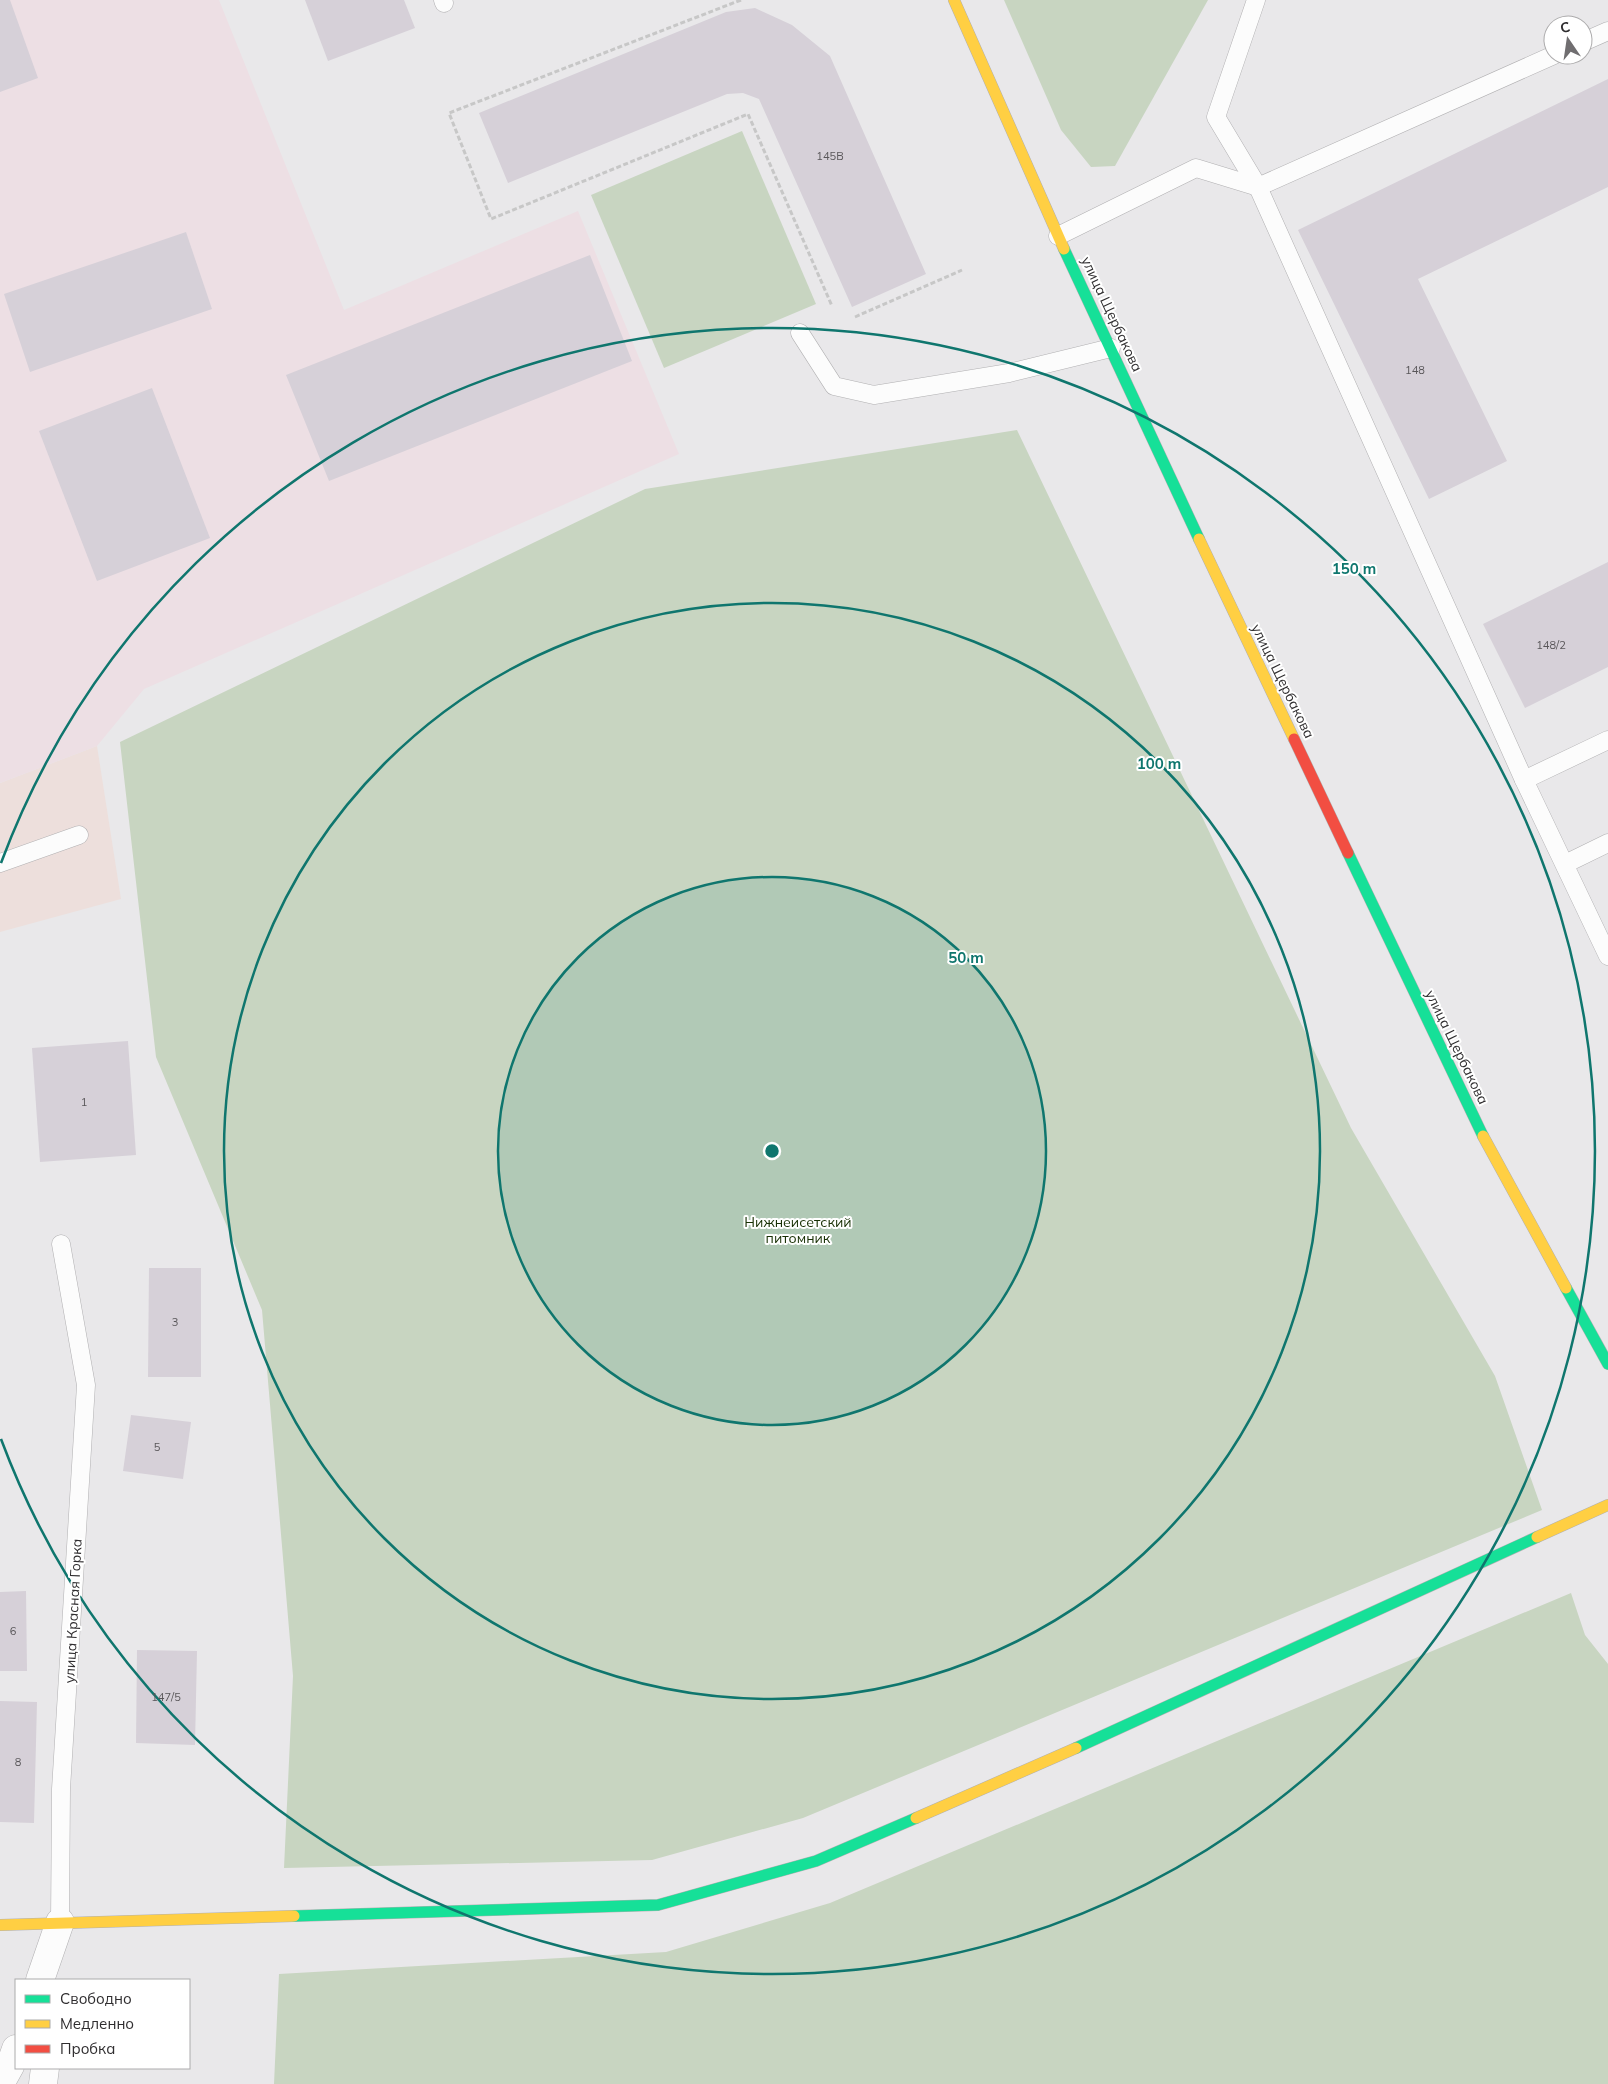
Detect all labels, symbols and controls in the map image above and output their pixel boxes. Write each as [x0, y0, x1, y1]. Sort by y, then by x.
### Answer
north arrow [1543, 15, 1593, 65]
text: С [1558, 17, 1572, 37]
house number: 145В [816, 149, 844, 163]
street label: улица Щербакова [1077, 253, 1147, 375]
house number: 148 [1405, 363, 1425, 377]
text: 150 m [1332, 559, 1376, 578]
street label: улица Щербакова [1247, 621, 1319, 741]
house number: 148/2 [1536, 638, 1566, 652]
text: 100 m [1137, 754, 1181, 773]
text: 50 m [948, 948, 984, 967]
street label: улица Щербакова [1421, 987, 1493, 1107]
house number: 1 [81, 1095, 87, 1109]
centre of rings [763, 1142, 781, 1160]
park label: Нижнеисетский питомник [744, 1213, 852, 1247]
house number: 3 [172, 1315, 178, 1329]
house number: 5 [154, 1440, 161, 1454]
street label: улица Красная Горка [60, 1538, 86, 1684]
house number: 6 [10, 1624, 17, 1638]
house number: 147/5 [151, 1690, 181, 1704]
house number: 8 [15, 1755, 22, 1769]
legend [15, 1979, 190, 2069]
text: Свободно [60, 1989, 132, 2008]
text: Медленно [60, 2014, 134, 2033]
text: Пробка [60, 2039, 115, 2058]

